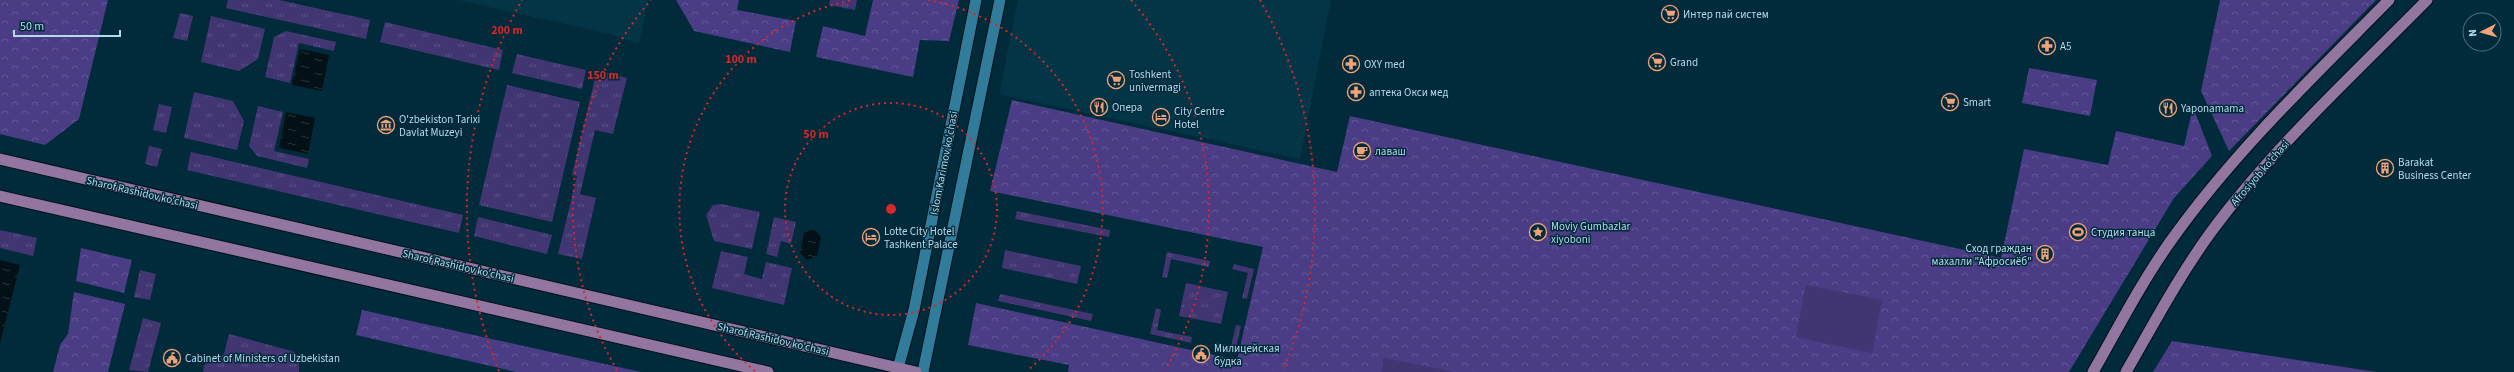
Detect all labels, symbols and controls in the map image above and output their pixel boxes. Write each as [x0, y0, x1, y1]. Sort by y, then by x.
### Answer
supermarket icon: Интер пай систем [1660, 4, 1680, 24]
place label: Интер пай систем [1683, 7, 1769, 22]
scale bar [14, 12, 120, 38]
north arrow [2462, 12, 2502, 52]
text: 50 m [20, 18, 44, 35]
text: 200 m [491, 22, 523, 39]
text: N [2465, 29, 2480, 37]
pharmacy icon: A5 [2037, 36, 2057, 56]
place label: A5 [2060, 39, 2071, 54]
text: 100 m [725, 51, 757, 68]
supermarket icon: Grand [1647, 52, 1667, 72]
pharmacy icon: OXY med [1341, 54, 1361, 74]
place label: Grand [1670, 55, 1698, 70]
place label: OXY med [1364, 57, 1405, 72]
text: 150 m [587, 67, 619, 84]
place label: Toshkent univermagi [1129, 67, 1181, 95]
supermarket icon: Toshkent univermagi [1106, 70, 1126, 90]
pharmacy icon: аптека Окси мед [1346, 82, 1366, 102]
place label: аптека Окси мед [1369, 85, 1448, 100]
supermarket icon: Smart [1940, 92, 1960, 112]
place label: Smart [1963, 95, 1991, 110]
restaurant icon: Опера [1089, 97, 1109, 117]
restaurant icon: Yaponamama [2158, 98, 2178, 118]
place label: Опера [1112, 100, 1142, 115]
place label: Yaponamama [2180, 101, 2244, 116]
place label: City Centre Hotel [1174, 104, 1225, 132]
hotel icon: City Centre Hotel [1151, 107, 1171, 127]
street label: Islom Karimov ko'chasi [927, 110, 961, 216]
place label: O'zbekiston Tarixi Davlat Muzeyi [399, 112, 480, 140]
museum icon: O'zbekiston Tarixi Davlat Muzeyi [376, 115, 396, 135]
text: 50 m [803, 126, 829, 143]
street label: Afrosiyob ko'chasi [2227, 137, 2293, 209]
cafe icon: лаваш [1352, 141, 1372, 161]
place label: лаваш [1375, 144, 1406, 159]
place label: Barakat Business Center [2398, 155, 2471, 183]
building icon: Barakat Business Center [2375, 158, 2395, 178]
street label: Sharof Rashidov ko'chasi [85, 173, 199, 213]
centre of rings [884, 202, 898, 216]
place label: Moviy Gumbazlar xiyoboni [1551, 219, 1630, 247]
place icon: Moviy Gumbazlar xiyoboni [1528, 222, 1548, 242]
sports icon: Студия танца [2068, 222, 2088, 242]
place label: Lotte City Hotel Tashkent Palace [884, 224, 958, 252]
place label: Студия танца [2091, 225, 2155, 240]
hotel icon: Lotte City Hotel Tashkent Palace [861, 227, 881, 247]
place label: Сход граждан махалли "Афросиёб" [1931, 241, 2032, 269]
building icon: Сход граждан махалли "Афросиёб" [2035, 244, 2055, 264]
street label: Sharof Rashidov ko'chasi [401, 246, 515, 286]
street label: Sharof Rashidov ko'chasi [716, 319, 830, 359]
place label: Милицейская будка [1214, 341, 1280, 369]
public building icon: Милицейская будка [1191, 344, 1211, 364]
public building icon: Cabinet of Ministers of Uzbekistan [162, 348, 182, 368]
place label: Cabinet of Ministers of Uzbekistan [185, 351, 340, 366]

